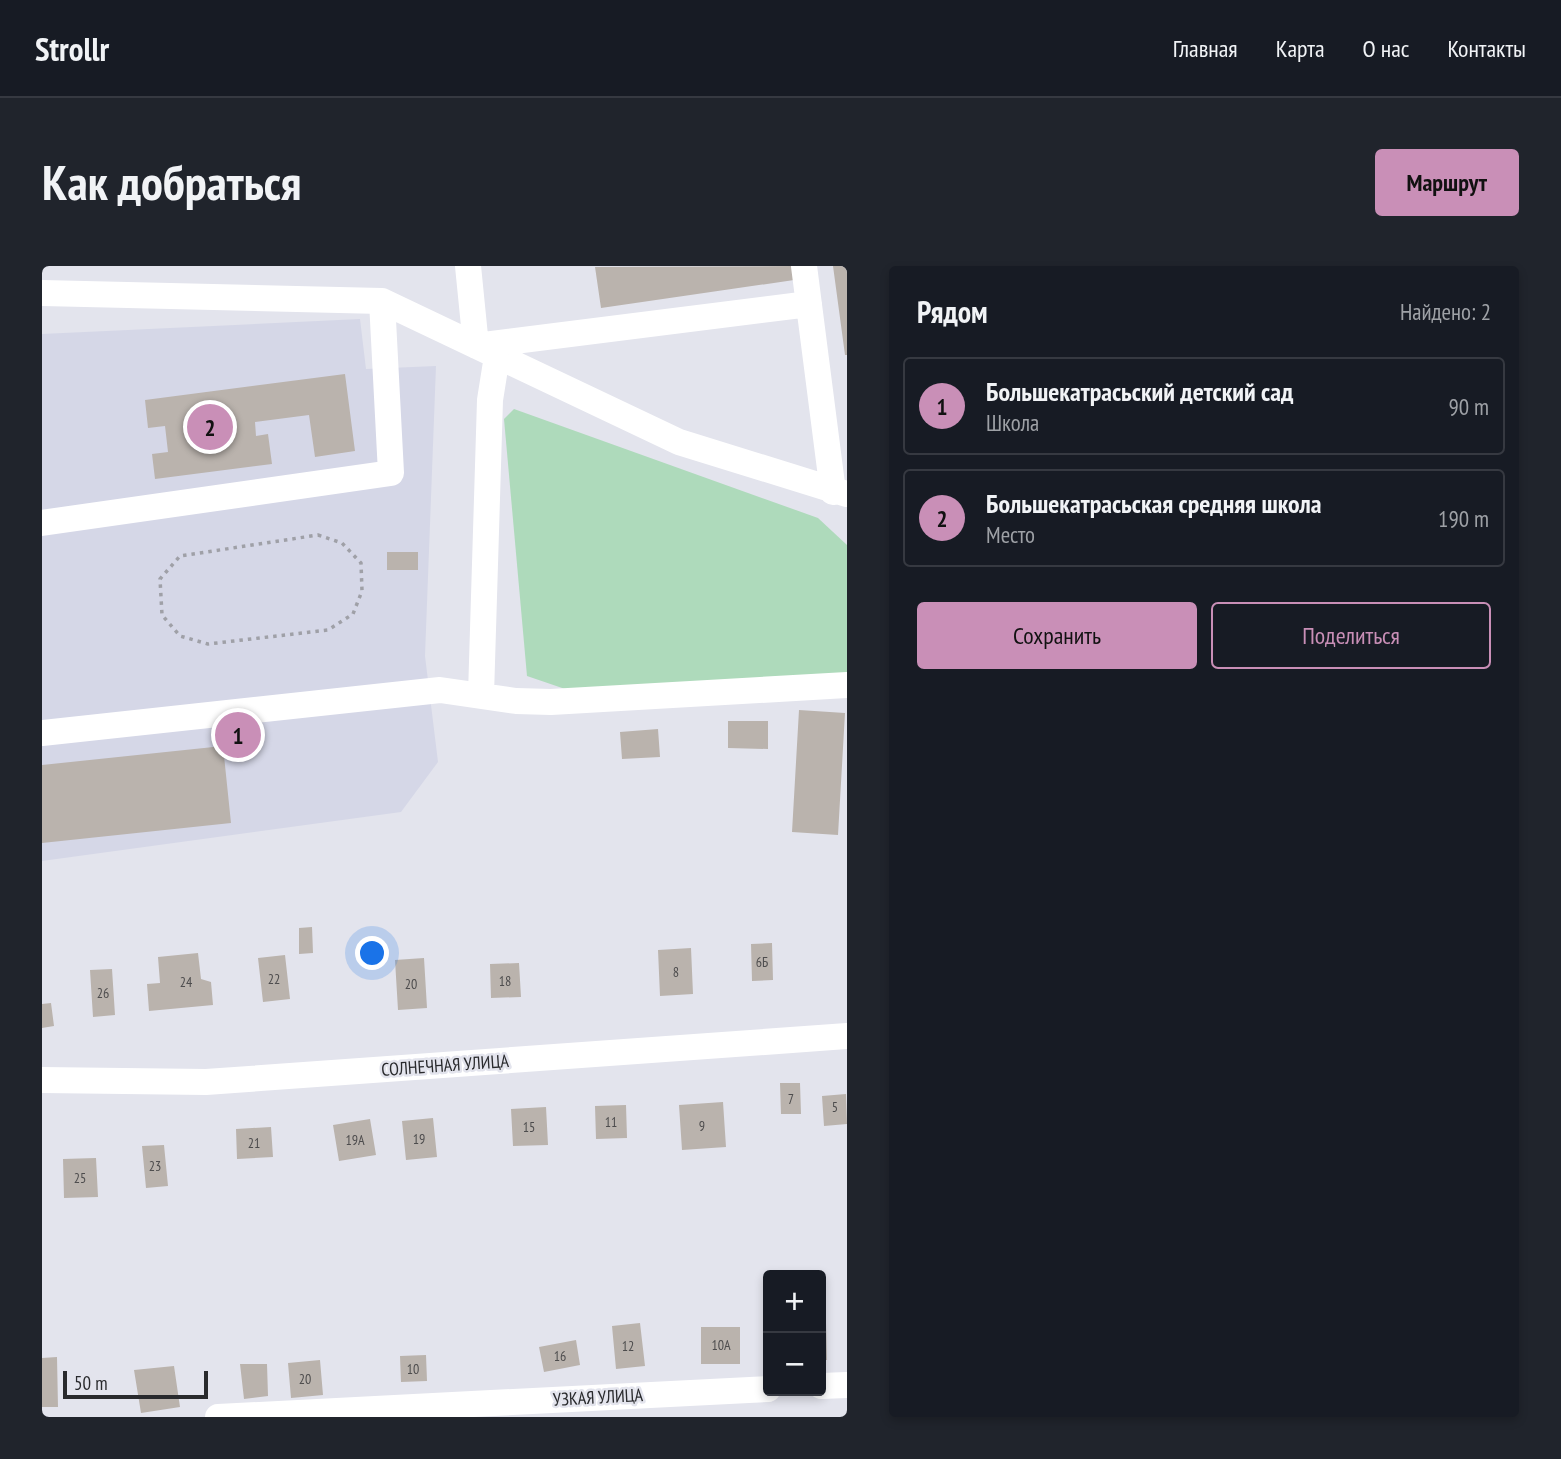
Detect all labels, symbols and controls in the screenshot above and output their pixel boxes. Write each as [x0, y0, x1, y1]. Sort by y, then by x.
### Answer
text: Strollr [35, 27, 109, 70]
text: Главная [1173, 33, 1238, 64]
text: Карта [1276, 33, 1325, 64]
text: О нас [1363, 33, 1409, 64]
text: Контакты [1447, 33, 1526, 64]
button: Маршрут [1375, 149, 1519, 216]
text: Как добраться [42, 150, 301, 214]
text: Рядом [917, 292, 988, 331]
text: Найдено: 2 [1400, 297, 1491, 326]
text: Большекатрасьский детский сад [986, 375, 1293, 408]
text: 1 [937, 392, 948, 421]
text: 90 m [1448, 392, 1489, 421]
pin: 2 [187, 401, 233, 453]
text: Школа [986, 408, 1039, 437]
text: Большекатрасьская средняя школа [986, 487, 1322, 520]
text: 2 [937, 504, 948, 533]
text: 190 m [1438, 504, 1489, 533]
text: Место [986, 520, 1035, 549]
button: Сохранить [917, 602, 1197, 669]
button: Поделиться [1211, 602, 1491, 669]
pin: 1 [215, 709, 261, 761]
your location [355, 936, 389, 970]
house number: 6Б [756, 953, 768, 971]
house number: 8 [673, 963, 679, 981]
house number: 22 [268, 970, 280, 988]
house number: 18 [499, 972, 511, 990]
house number: 24 [180, 973, 193, 991]
house number: 20 [405, 975, 417, 993]
house number: 26 [97, 984, 109, 1002]
street label: СОЛНЕЧНАЯ УЛИЦА [380, 1049, 510, 1081]
house number: 7 [788, 1090, 794, 1108]
house number: 5 [832, 1098, 838, 1116]
house number: 11 [605, 1113, 617, 1131]
house number: 9 [699, 1117, 705, 1135]
house number: 15 [523, 1118, 535, 1136]
house number: 19 [413, 1130, 425, 1148]
house number: 19А [345, 1131, 365, 1149]
house number: 21 [248, 1134, 260, 1152]
house number: 23 [149, 1157, 161, 1175]
house number: 25 [74, 1169, 86, 1187]
map controls [763, 1270, 826, 1396]
button: + [763, 1270, 826, 1333]
button: − [763, 1333, 826, 1396]
house number: 10А [711, 1336, 731, 1354]
house number: 12 [622, 1337, 634, 1355]
house number: 16 [554, 1347, 566, 1365]
house number: 10 [407, 1360, 419, 1378]
scale bar [63, 1368, 208, 1400]
house number: 20 [299, 1370, 311, 1388]
text: 50 m [74, 1371, 108, 1395]
street label: УЗКАЯ УЛИЦА [552, 1383, 644, 1411]

